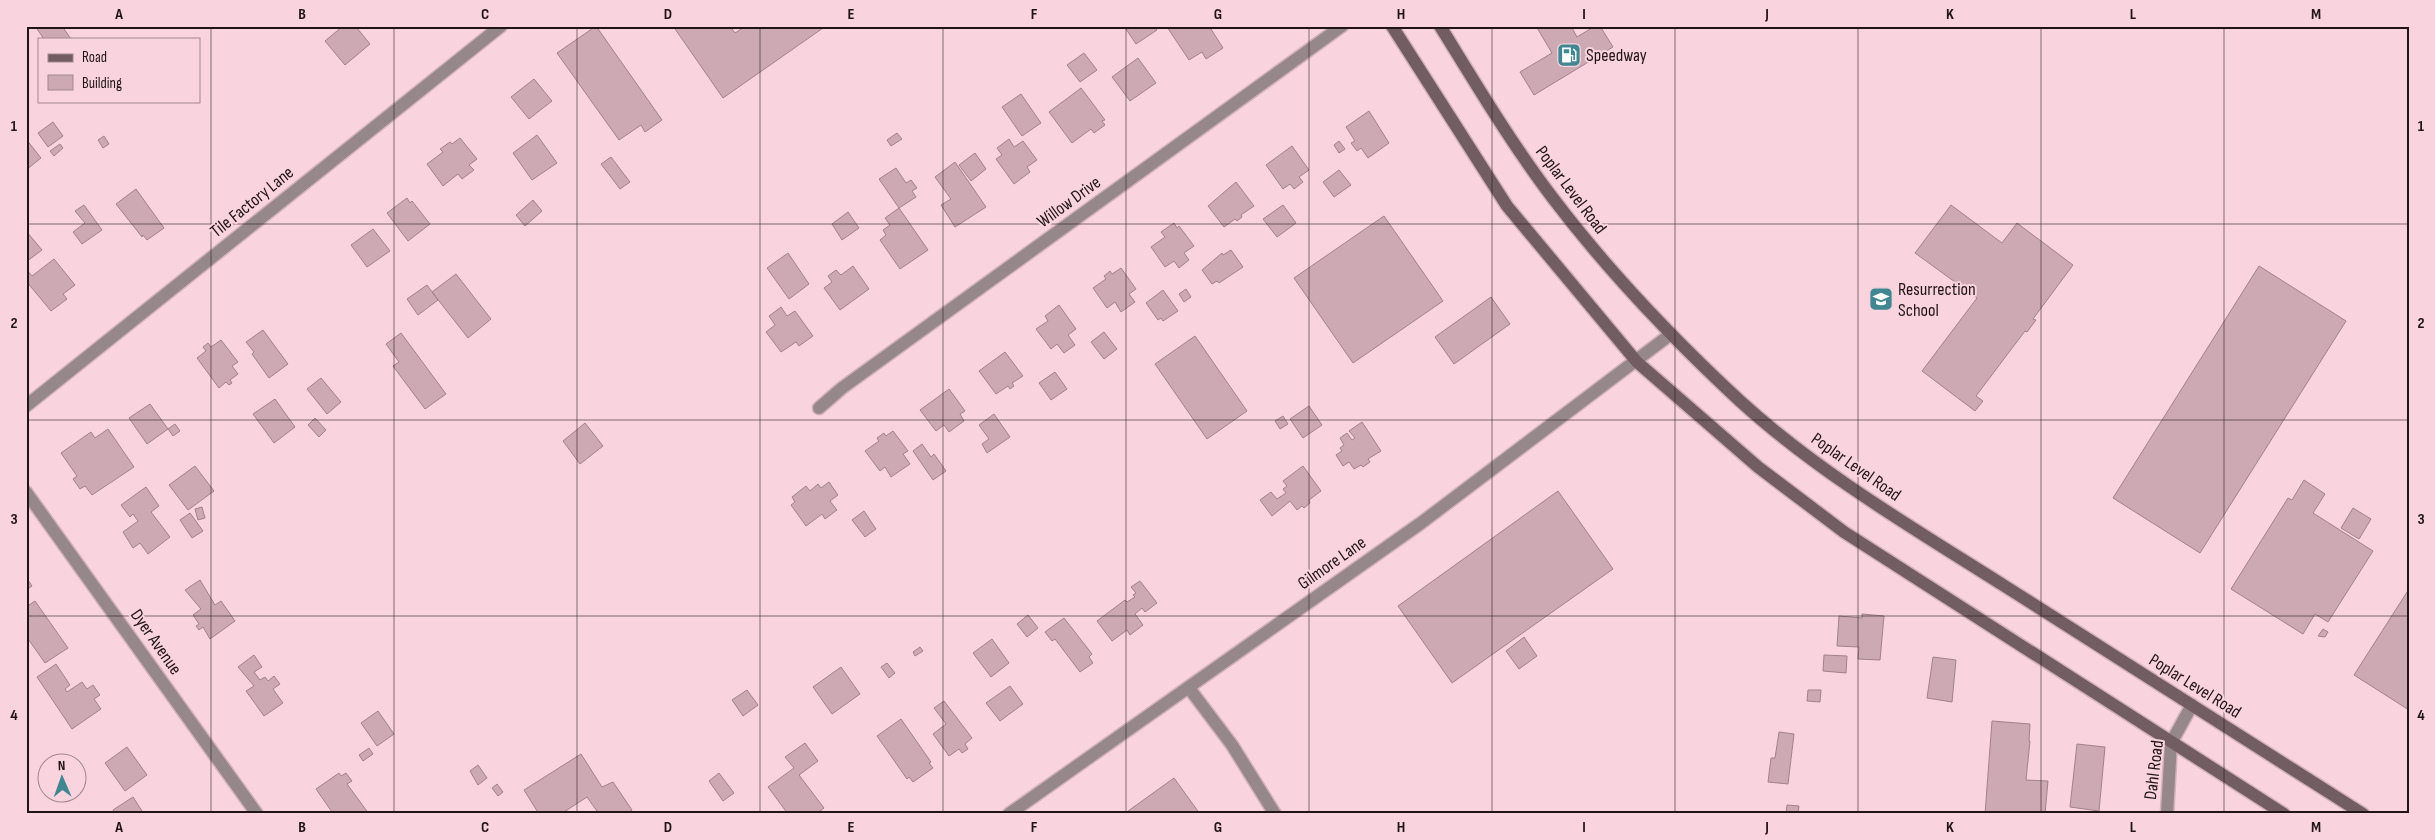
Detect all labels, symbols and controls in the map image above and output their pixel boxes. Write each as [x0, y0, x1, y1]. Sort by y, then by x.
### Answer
text: A [114, 5, 123, 24]
text: B [298, 5, 306, 24]
text: C [481, 5, 489, 24]
text: D [664, 5, 672, 24]
text: E [848, 5, 855, 24]
text: F [1031, 5, 1038, 24]
text: G [1214, 5, 1222, 24]
text: H [1397, 5, 1405, 24]
text: I [1582, 5, 1586, 24]
text: J [1764, 5, 1769, 24]
text: K [1946, 5, 1954, 24]
text: L [2130, 5, 2137, 24]
text: M [2311, 5, 2321, 24]
legend [38, 38, 200, 102]
fuel station icon: Speedway [1556, 42, 1582, 68]
place label: Speedway [1586, 45, 1647, 66]
text: Road [82, 48, 107, 67]
text: Building [82, 74, 122, 93]
text: 1 [11, 117, 18, 136]
text: 1 [2418, 117, 2425, 136]
street label: Poplar Level Road [1531, 142, 1611, 238]
street label: Tile Factory Lane [206, 162, 298, 242]
street label: Willow Drive [1033, 172, 1105, 232]
place label: Resurrection School [1898, 279, 1976, 321]
school or university icon: Resurrection School [1868, 286, 1894, 312]
text: 2 [10, 314, 18, 333]
text: 2 [2417, 314, 2425, 333]
street label: Poplar Level Road [1807, 428, 1905, 506]
text: 3 [10, 510, 18, 529]
text: 3 [2417, 510, 2425, 529]
street label: Gilmore Lane [1294, 532, 1370, 594]
street label: Dyer Avenue [126, 605, 186, 679]
street label: Poplar Level Road [2145, 649, 2245, 723]
text: 4 [10, 706, 18, 725]
text: 4 [2417, 706, 2425, 725]
street label: Dahl Road [2140, 739, 2168, 801]
north arrow [38, 752, 88, 802]
text: N [58, 757, 66, 774]
text: A [114, 818, 123, 837]
text: B [298, 818, 306, 837]
text: C [481, 818, 489, 837]
text: D [664, 818, 672, 837]
text: E [848, 818, 855, 837]
text: F [1031, 818, 1038, 837]
text: G [1214, 818, 1222, 837]
text: H [1397, 818, 1405, 837]
text: I [1582, 818, 1586, 837]
text: J [1764, 818, 1769, 837]
text: K [1946, 818, 1954, 837]
text: L [2130, 818, 2137, 837]
text: M [2311, 818, 2321, 837]

